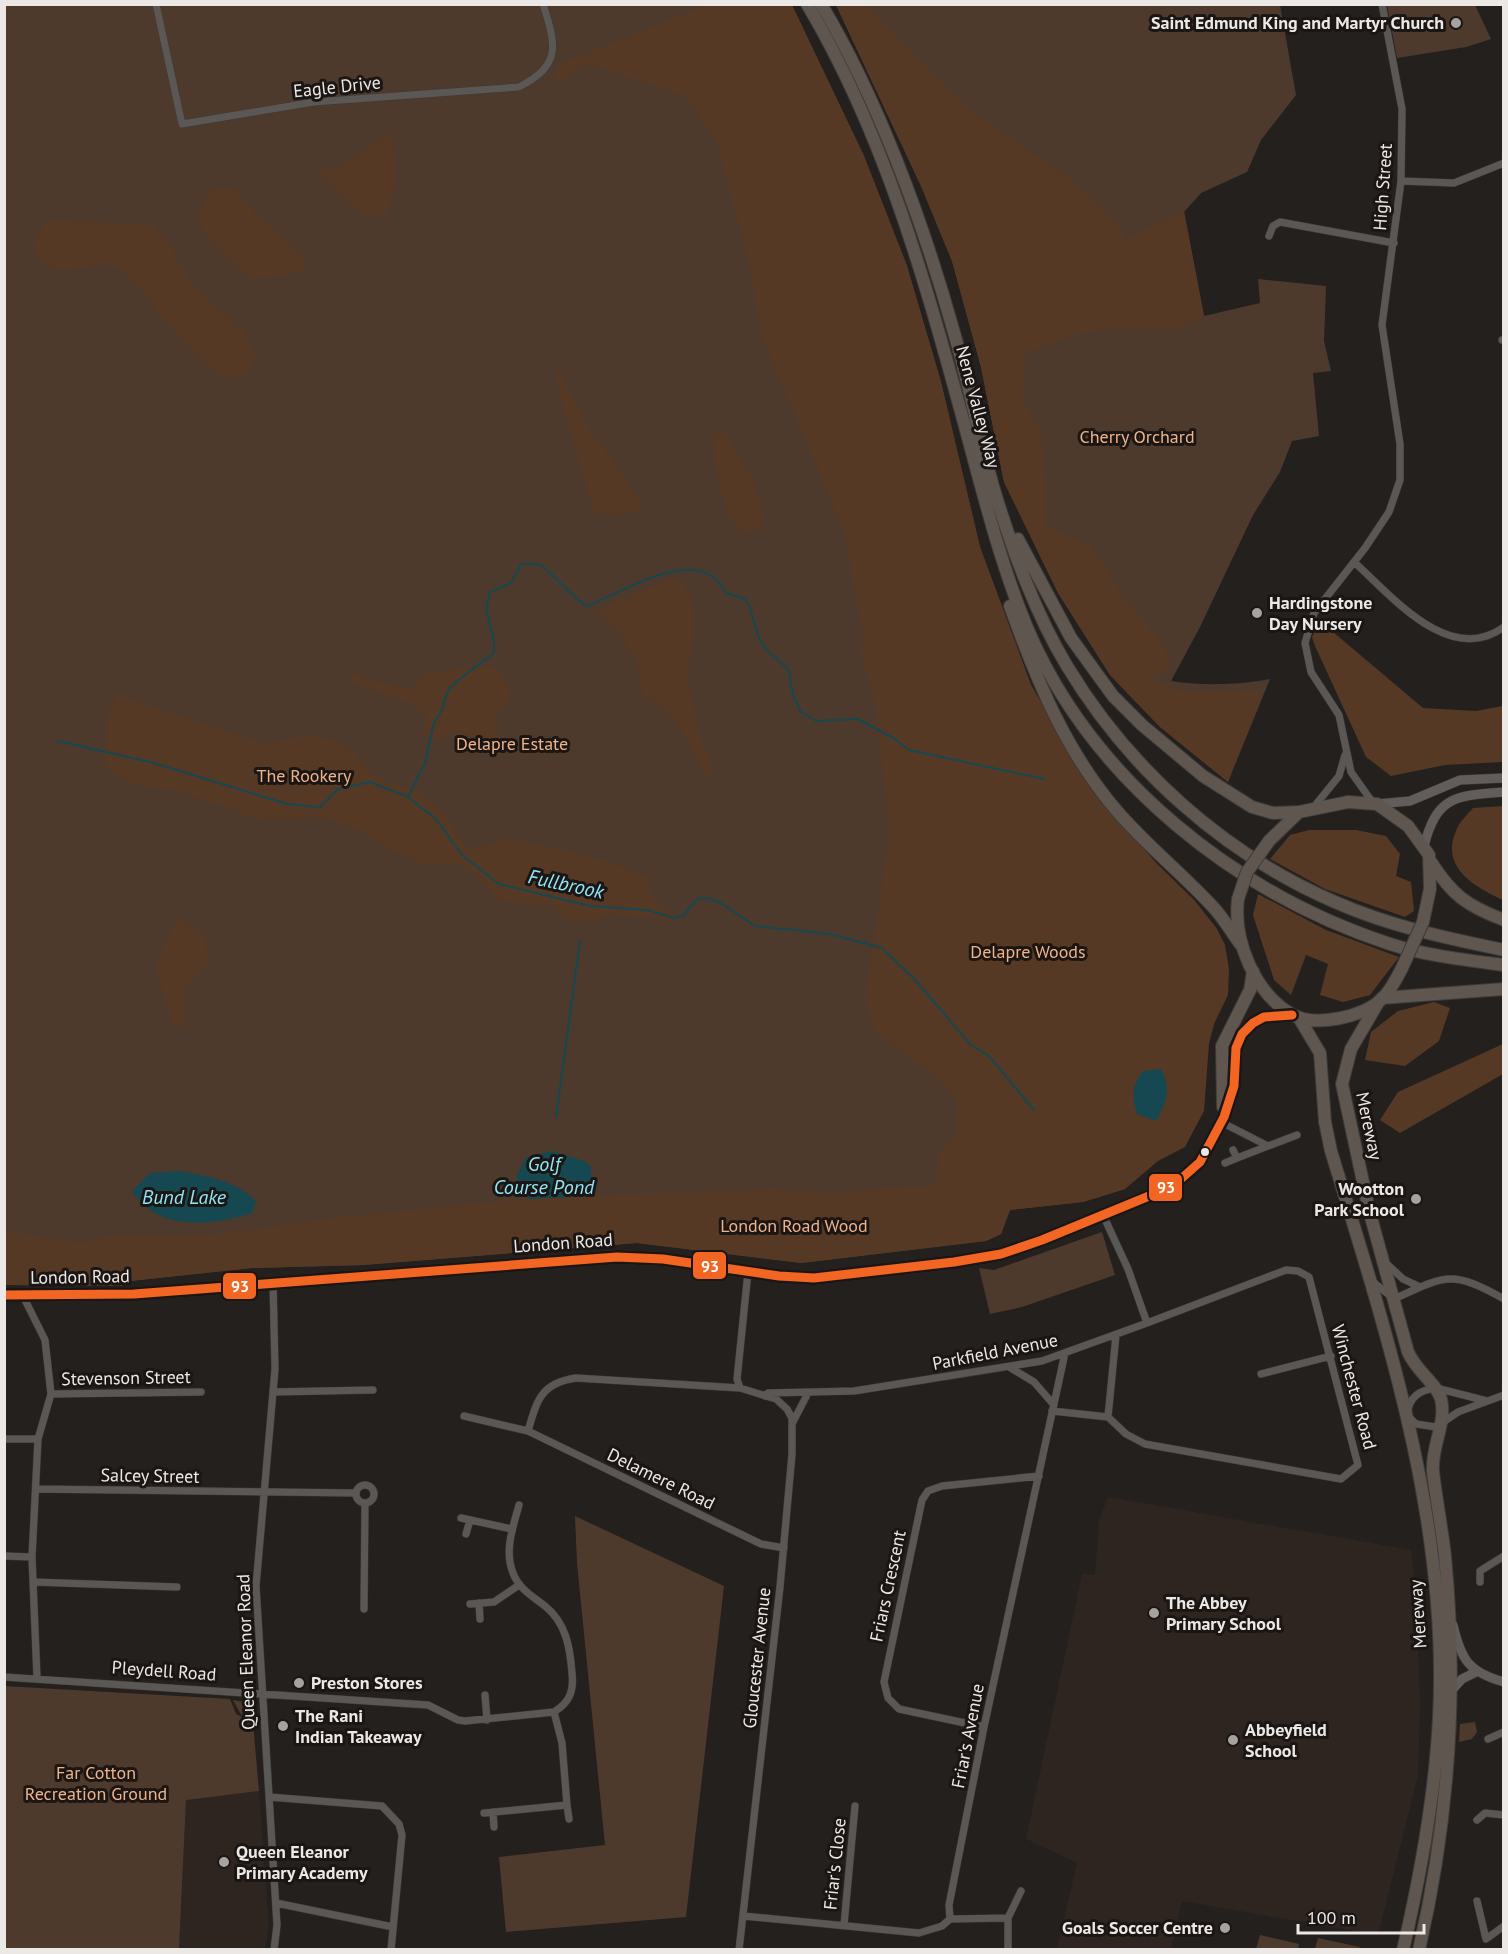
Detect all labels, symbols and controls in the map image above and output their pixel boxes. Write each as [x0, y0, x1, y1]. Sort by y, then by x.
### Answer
place label: Saint Edmund King and Martyr Church [1151, 11, 1444, 34]
marker: Saint Edmund King and Martyr Church [1449, 16, 1463, 30]
street label: Eagle Drive [292, 70, 382, 103]
street label: High Street [1368, 143, 1397, 231]
street label: Nene Valley Way [951, 343, 1006, 471]
park label: Cherry Orchard [1079, 425, 1195, 448]
place label: Hardingstone Day Nursery [1269, 591, 1372, 635]
marker: Hardingstone Day Nursery [1250, 606, 1264, 620]
park label: Delapre Estate [456, 732, 568, 755]
park label: The Rookery [257, 764, 352, 787]
water label: Fullbrook [526, 863, 607, 905]
park label: Delapre Woods [970, 940, 1086, 963]
street label: Mereway [1351, 1090, 1388, 1163]
unlabelled marker [1199, 1146, 1211, 1158]
water label: Golf Course Pond [494, 1151, 595, 1200]
line badge: 93 [1148, 1173, 1183, 1202]
text: 93 [1157, 1177, 1175, 1197]
place label: Wootton Park School [1314, 1177, 1405, 1221]
water label: Bund Lake [142, 1184, 227, 1210]
marker: Wootton Park School [1409, 1192, 1423, 1206]
park label: London Road Wood [720, 1214, 868, 1237]
street label: London Road [512, 1228, 614, 1257]
line badge: 93 [692, 1251, 727, 1280]
text: 93 [701, 1256, 719, 1276]
street label: London Road [30, 1264, 130, 1289]
line badge: 93 [222, 1272, 257, 1300]
text: 93 [231, 1276, 249, 1296]
street label: Winchester Road [1327, 1322, 1382, 1452]
street label: Parkfield Avenue [930, 1328, 1060, 1375]
street label: Stevenson Street [61, 1365, 191, 1390]
street label: Delamere Road [604, 1443, 719, 1515]
street label: Salcey Street [100, 1463, 200, 1488]
street label: Friars Crescent [864, 1528, 911, 1644]
street label: Queen Eleanor Road [231, 1574, 260, 1731]
street label: Mereway [1404, 1578, 1431, 1649]
street label: Gloucester Avenue [738, 1586, 775, 1730]
place label: The Abbey Primary School [1166, 1591, 1282, 1635]
marker: The Abbey Primary School [1147, 1606, 1161, 1620]
street label: Pleydell Road [111, 1655, 217, 1686]
place label: Preston Stores [311, 1671, 423, 1694]
marker: Preston Stores [292, 1676, 306, 1690]
street label: Friar's Avenue [946, 1682, 989, 1790]
place label: The Rani Indian Takeaway [295, 1704, 422, 1748]
place label: Abbeyfield School [1245, 1718, 1327, 1762]
marker: The Rani Indian Takeaway [276, 1719, 290, 1733]
marker: Abbeyfield School [1226, 1733, 1240, 1747]
park label: Far Cotton Recreation Ground [25, 1761, 167, 1805]
street label: Friar's Close [818, 1817, 851, 1911]
place label: Queen Eleanor Primary Academy [236, 1840, 368, 1884]
marker: Queen Eleanor Primary Academy [217, 1855, 231, 1869]
scale bar [1298, 1897, 1424, 1935]
text: 100 m [1307, 1906, 1356, 1929]
place label: Goals Soccer Centre [1062, 1916, 1213, 1939]
marker: Goals Soccer Centre [1218, 1921, 1232, 1935]

